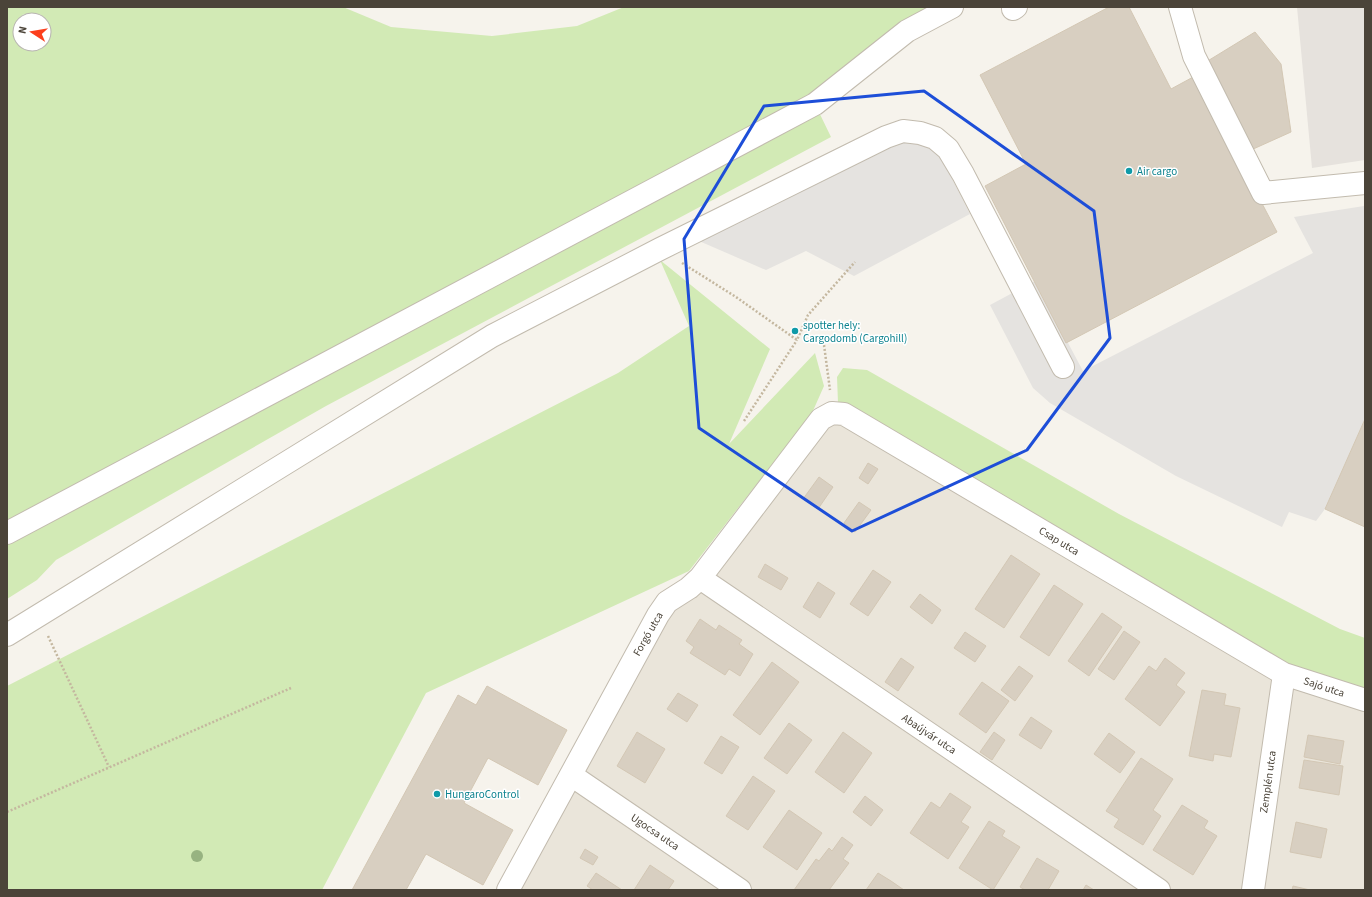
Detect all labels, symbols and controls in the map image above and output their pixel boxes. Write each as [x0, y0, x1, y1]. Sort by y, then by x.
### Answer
north arrow [12, 12, 52, 52]
text: N [15, 25, 31, 35]
place label: Air cargo [1137, 164, 1177, 179]
marker: Air cargo [1124, 166, 1134, 176]
place label: spotter hely: Cargodomb (Cargohill) [803, 318, 907, 346]
marker: spotter hely: Cargodomb (Cargohill) [790, 326, 800, 336]
street label: Csap utca [1036, 523, 1082, 559]
street label: Forgó utca [629, 609, 667, 659]
street label: Sajó utca [1302, 673, 1346, 701]
street label: Abaújvár utca [899, 710, 959, 758]
street label: Zemplén utca [1256, 750, 1280, 814]
place label: HungaroControl [445, 787, 519, 802]
marker: HungaroControl [432, 789, 442, 799]
street label: Ugocsa utca [628, 810, 682, 854]

